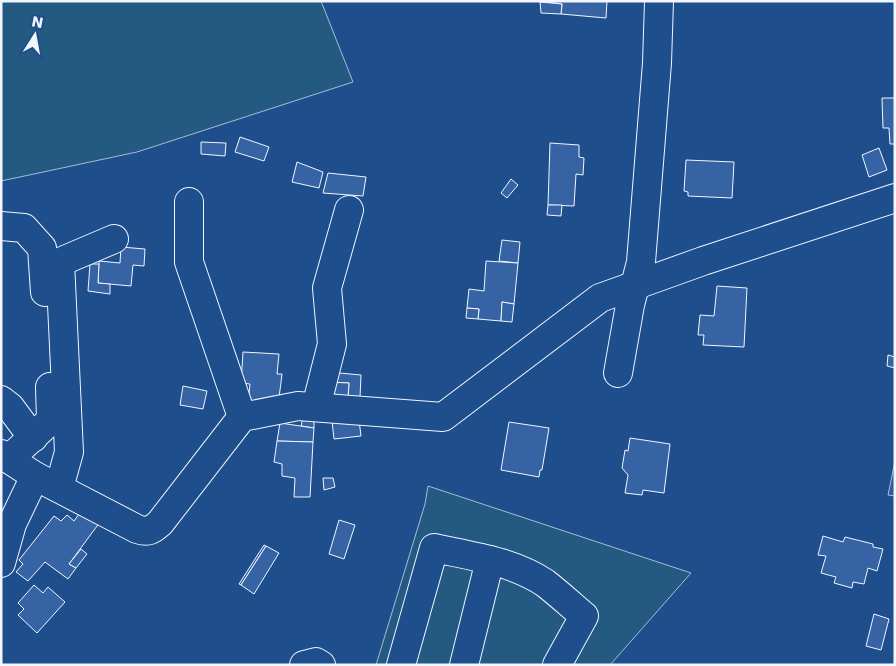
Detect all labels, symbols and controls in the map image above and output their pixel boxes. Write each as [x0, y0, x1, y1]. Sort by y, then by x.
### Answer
north arrow [10, 10, 60, 60]
text: N [30, 13, 45, 31]

